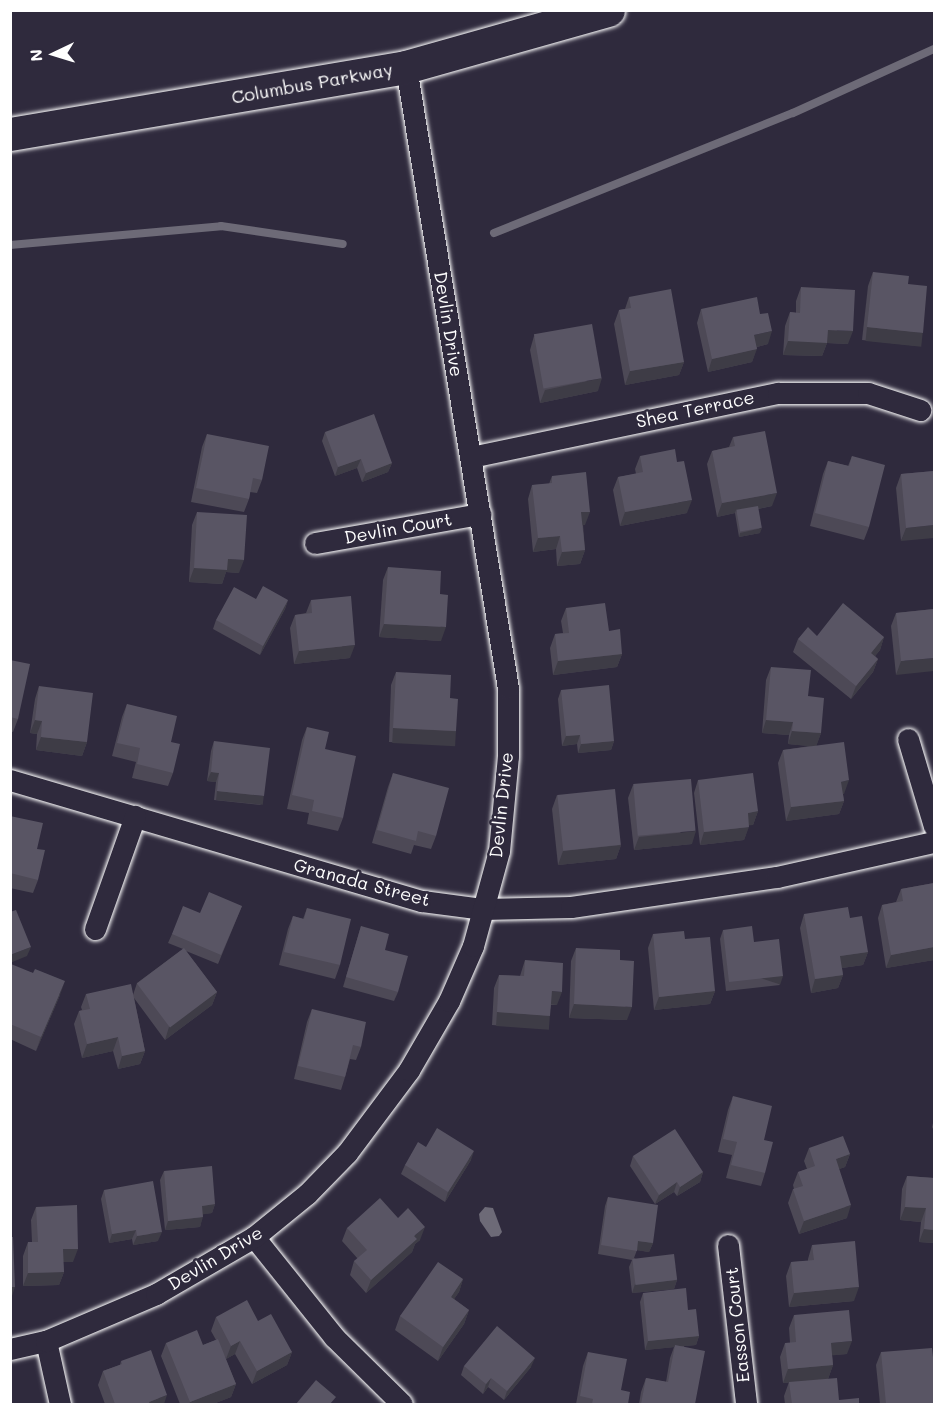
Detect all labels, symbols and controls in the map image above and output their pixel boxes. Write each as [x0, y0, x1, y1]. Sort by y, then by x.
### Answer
north arrow [24, 24, 84, 84]
text: N [25, 48, 46, 62]
street label: Columbus Parkway [230, 58, 394, 108]
street label: Devlin Drive [430, 270, 468, 378]
street label: Shea Terrace [634, 386, 756, 432]
street label: Devlin Court [342, 508, 454, 548]
street label: Devlin Drive [485, 751, 517, 859]
street label: Granada Street [291, 853, 433, 911]
street label: Devlin Drive [164, 1221, 266, 1295]
street label: Easson Court [720, 1266, 754, 1384]

